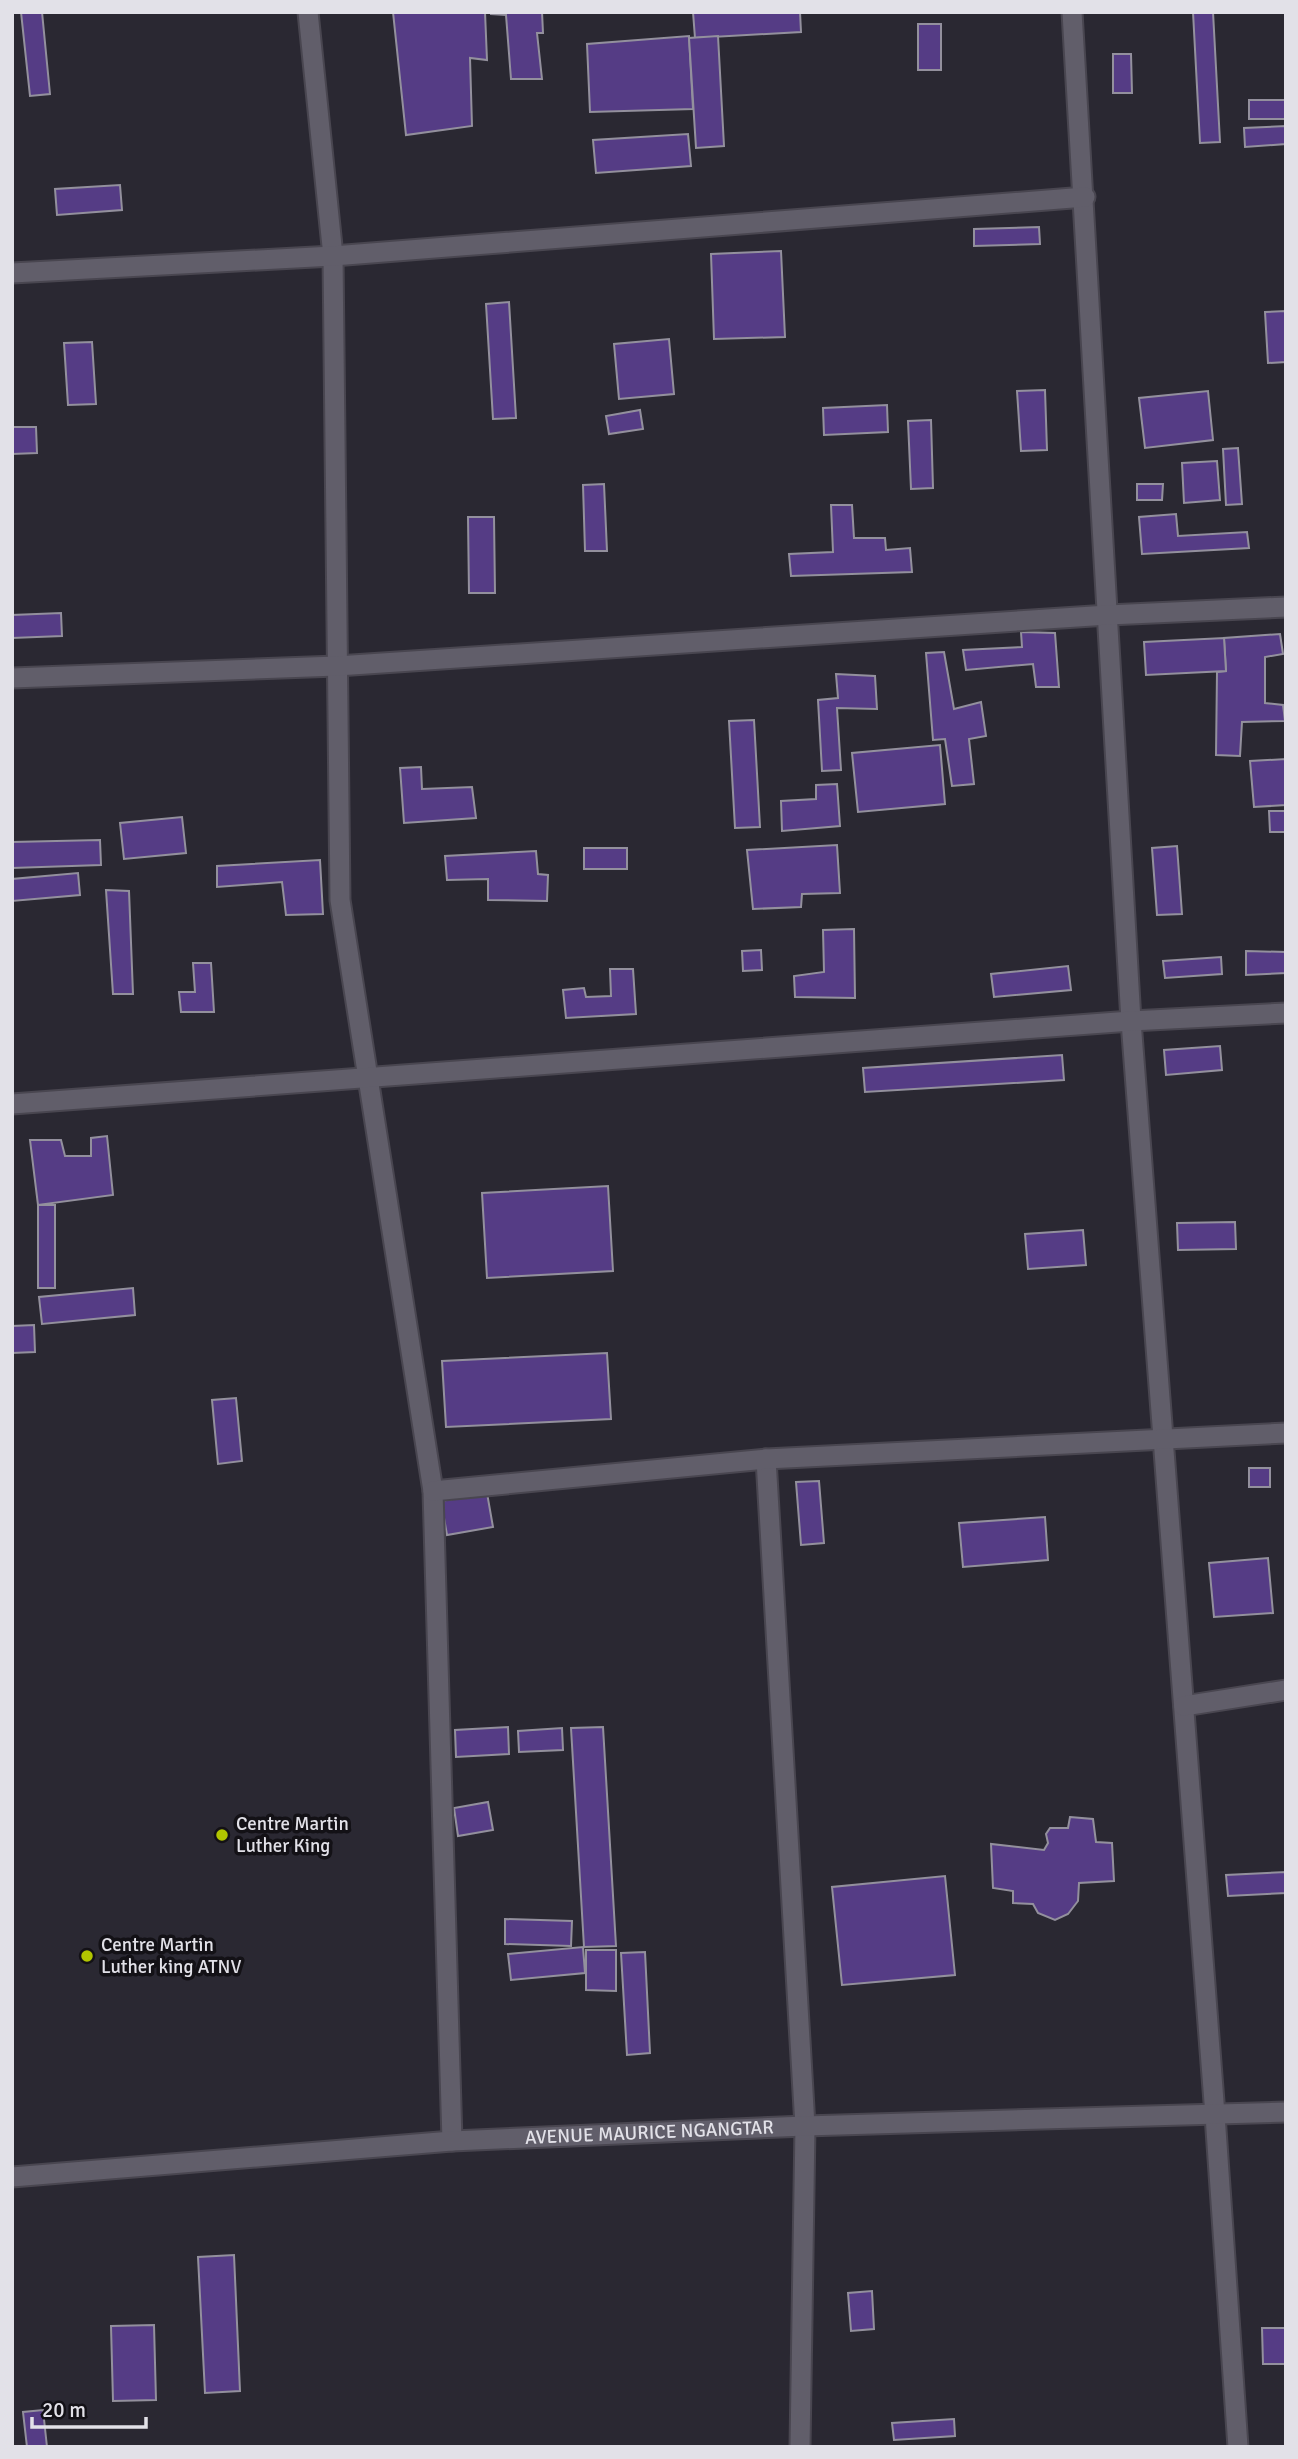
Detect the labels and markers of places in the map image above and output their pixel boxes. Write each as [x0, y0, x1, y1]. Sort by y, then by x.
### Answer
place label: Centre Martin Luther King [236, 1812, 349, 1858]
marker: Centre Martin Luther King [214, 1827, 230, 1843]
place label: Centre Martin Luther king ATNV [101, 1933, 241, 1979]
marker: Centre Martin Luther king ATNV [79, 1948, 95, 1964]

